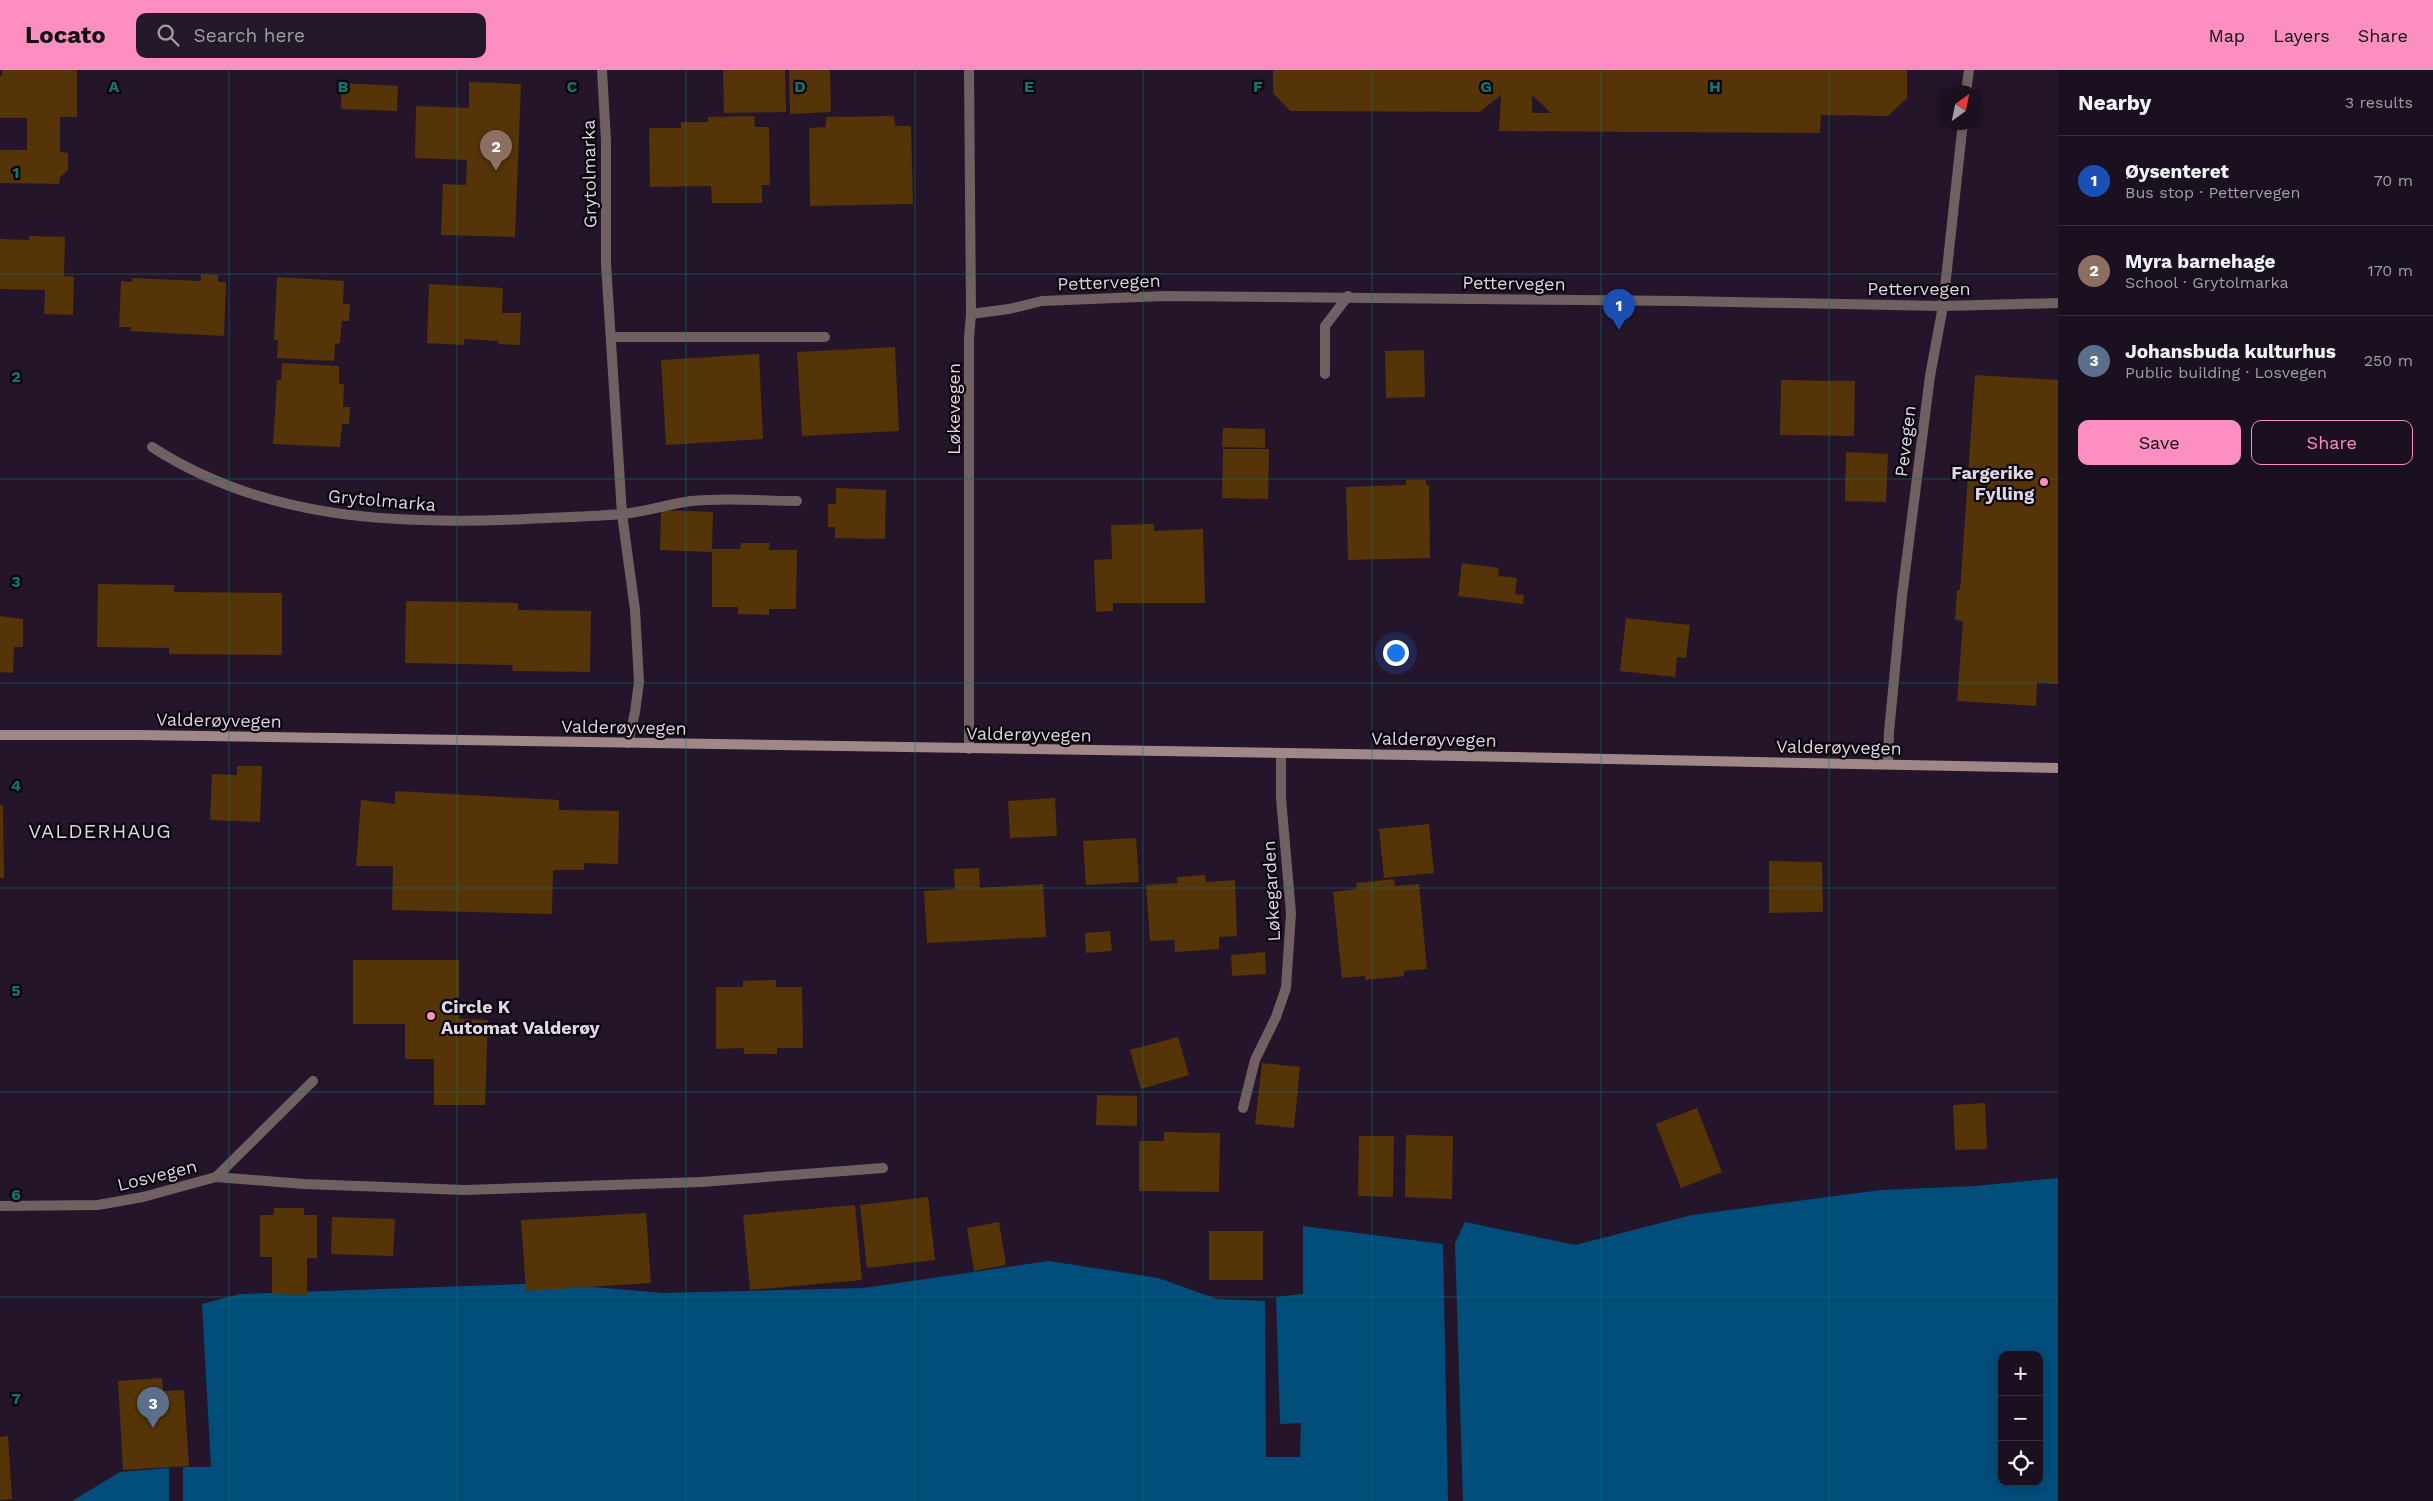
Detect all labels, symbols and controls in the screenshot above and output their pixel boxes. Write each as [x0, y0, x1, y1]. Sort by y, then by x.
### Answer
search box [136, 13, 486, 58]
text: Locato [25, 21, 106, 49]
icon: search [154, 21, 182, 49]
text: Search here [194, 24, 305, 47]
text: Map [2208, 25, 2245, 46]
text: Layers [2273, 25, 2330, 46]
text: Share [2358, 25, 2408, 46]
text: A [109, 77, 120, 96]
text: B [338, 77, 349, 96]
text: C [567, 77, 578, 96]
text: D [794, 77, 806, 96]
text: E [1024, 77, 1034, 96]
text: F [1253, 77, 1263, 96]
text: G [1480, 77, 1492, 96]
text: H [1709, 77, 1721, 96]
north arrow [1938, 85, 1983, 130]
text: Nearby [2078, 90, 2151, 115]
text: 3 results [2345, 93, 2413, 112]
street label: Grytolmarka [578, 120, 600, 228]
pin: 2 [480, 130, 512, 171]
text: Øysenteret [2125, 160, 2229, 183]
text: 1 [13, 163, 19, 182]
text: 1 [2091, 171, 2097, 190]
text: 70 m [2374, 171, 2413, 190]
text: Bus stop · Pettervegen [2125, 183, 2300, 202]
text: Myra barnehage [2125, 250, 2276, 273]
text: 2 [2089, 261, 2099, 280]
text: 170 m [2367, 261, 2413, 280]
street label: Pettervegen [1057, 270, 1161, 294]
street label: Pettervegen [1462, 272, 1566, 294]
text: School · Grytolmarka [2125, 273, 2289, 292]
street label: Pettervegen [1867, 278, 1971, 299]
pin: 1 [1603, 289, 1635, 330]
text: Johansbuda kulturhus [2125, 340, 2336, 363]
text: 3 [2089, 351, 2099, 370]
text: 250 m [2364, 351, 2413, 370]
street label: Løkevegen [943, 363, 964, 455]
text: Public building · Losvegen [2125, 363, 2327, 382]
text: 2 [11, 367, 21, 386]
street label: Pevegen [1890, 404, 1920, 478]
button: Save [2078, 420, 2241, 465]
button: Share [2251, 420, 2413, 465]
place label: Fargerike Fylling [1951, 462, 2035, 504]
marker: Fargerike Fylling [2038, 476, 2050, 488]
street label: Grytolmarka [327, 485, 437, 515]
text: 3 [11, 572, 21, 591]
your location [1383, 640, 1409, 666]
street label: Valderøyvegen [156, 708, 282, 732]
street label: Valderøyvegen [561, 715, 687, 739]
street label: Valderøyvegen [966, 722, 1092, 746]
street label: Valderøyvegen [1371, 727, 1497, 751]
street label: Valderøyvegen [1776, 735, 1902, 759]
text: 4 [11, 776, 21, 795]
district label: VALDERHAUG [28, 819, 172, 843]
street label: Løkegarden [1258, 840, 1284, 942]
text: 5 [11, 981, 21, 1000]
place label: Circle K Automat Valderøy [441, 996, 601, 1038]
marker: Circle K Automat Valderøy [425, 1010, 437, 1022]
street label: Losvegen [115, 1155, 199, 1195]
text: 6 [11, 1185, 21, 1204]
map controls [1998, 1351, 2043, 1486]
button: + [1998, 1351, 2043, 1396]
pin: 3 [137, 1387, 169, 1428]
text: 7 [11, 1389, 21, 1408]
button: − [1998, 1396, 2043, 1441]
button: locate [1998, 1441, 2043, 1486]

